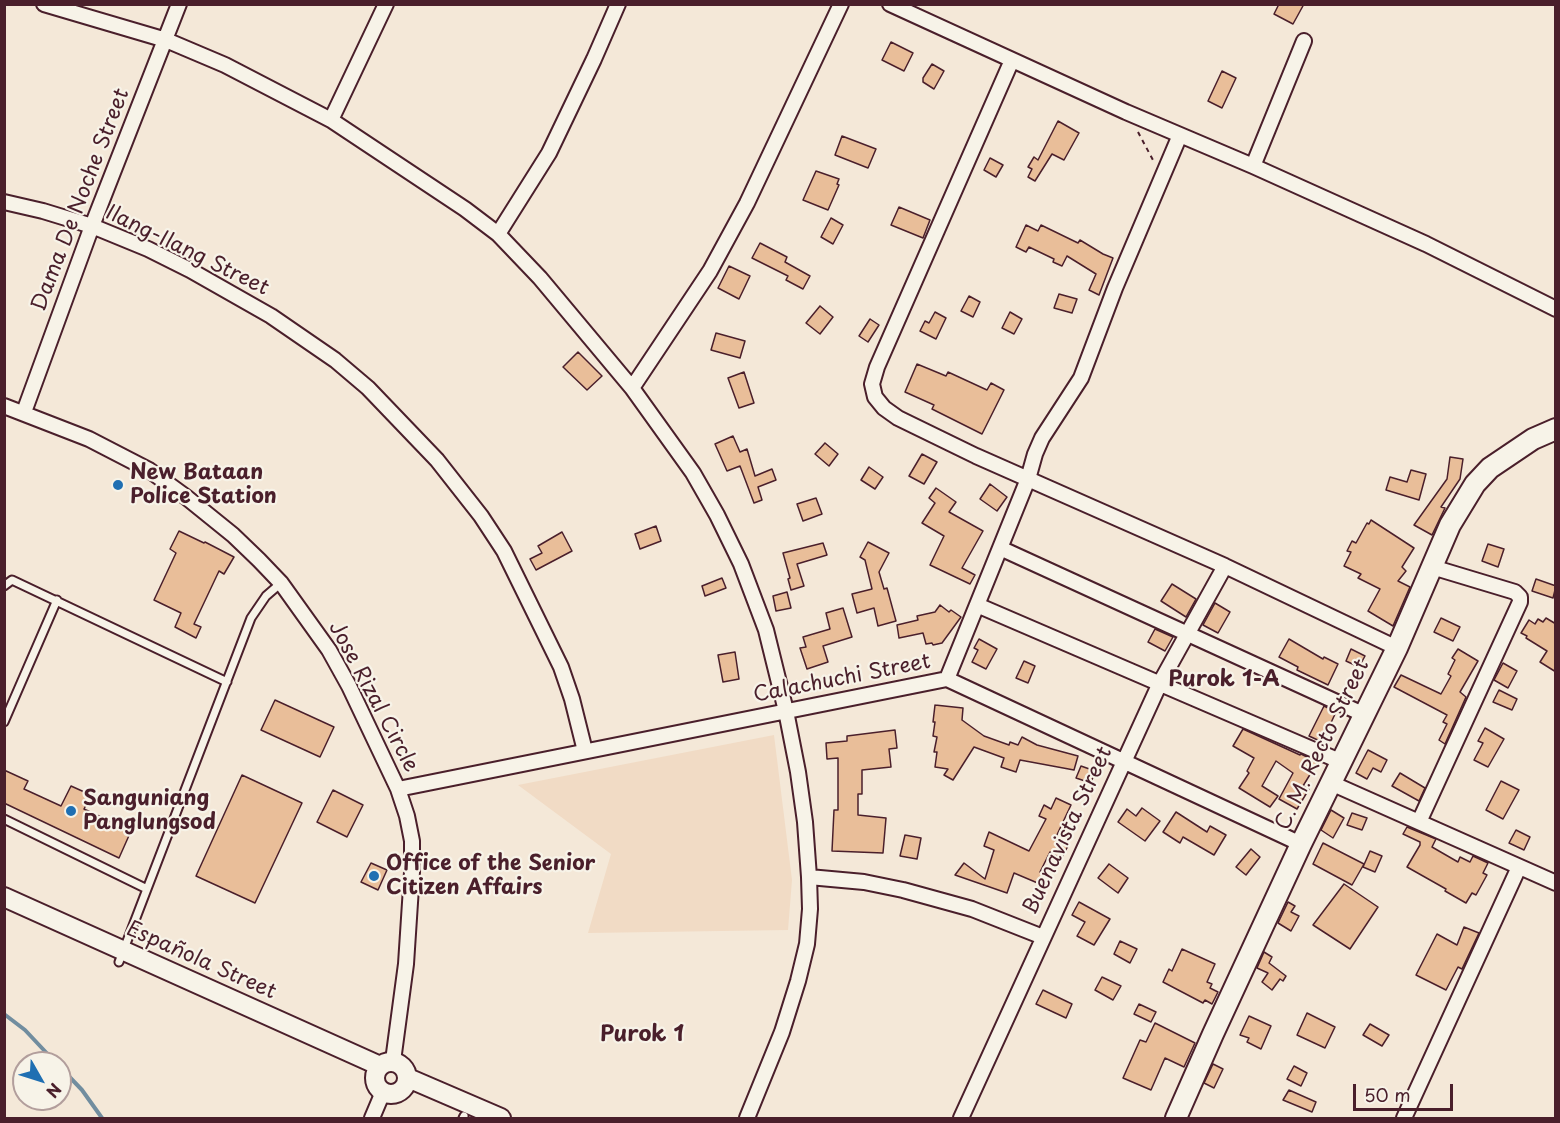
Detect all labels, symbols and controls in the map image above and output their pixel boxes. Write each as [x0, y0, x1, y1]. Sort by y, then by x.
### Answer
street label: Dama De Noche Street [27, 85, 135, 315]
street label: Ilang-Ilang Street [101, 201, 273, 301]
place label: New Bataan Police Station [130, 460, 277, 510]
marker: New Bataan Police Station [111, 478, 125, 492]
street label: Jose Rizal Circle [323, 617, 423, 777]
street label: Calachuchi Street [751, 649, 933, 709]
street label: C. M. Recto Street [1271, 656, 1375, 834]
district label: Purok 1-A [1168, 667, 1280, 693]
street label: Buenavista Street [1018, 743, 1118, 919]
place label: Sanguniang Panglungsod [83, 786, 216, 836]
marker: Sanguniang Panglungsod [64, 804, 78, 818]
place label: Office of the Senior Citizen Affairs [386, 851, 595, 901]
marker: Office of the Senior Citizen Affairs [367, 869, 381, 883]
street label: Española Street [122, 917, 280, 1005]
district label: Purok 1 [600, 1022, 684, 1048]
north arrow [12, 1051, 72, 1111]
scale bar [1356, 1072, 1456, 1110]
text: N [41, 1079, 68, 1104]
text: 50 m [1364, 1081, 1411, 1108]

